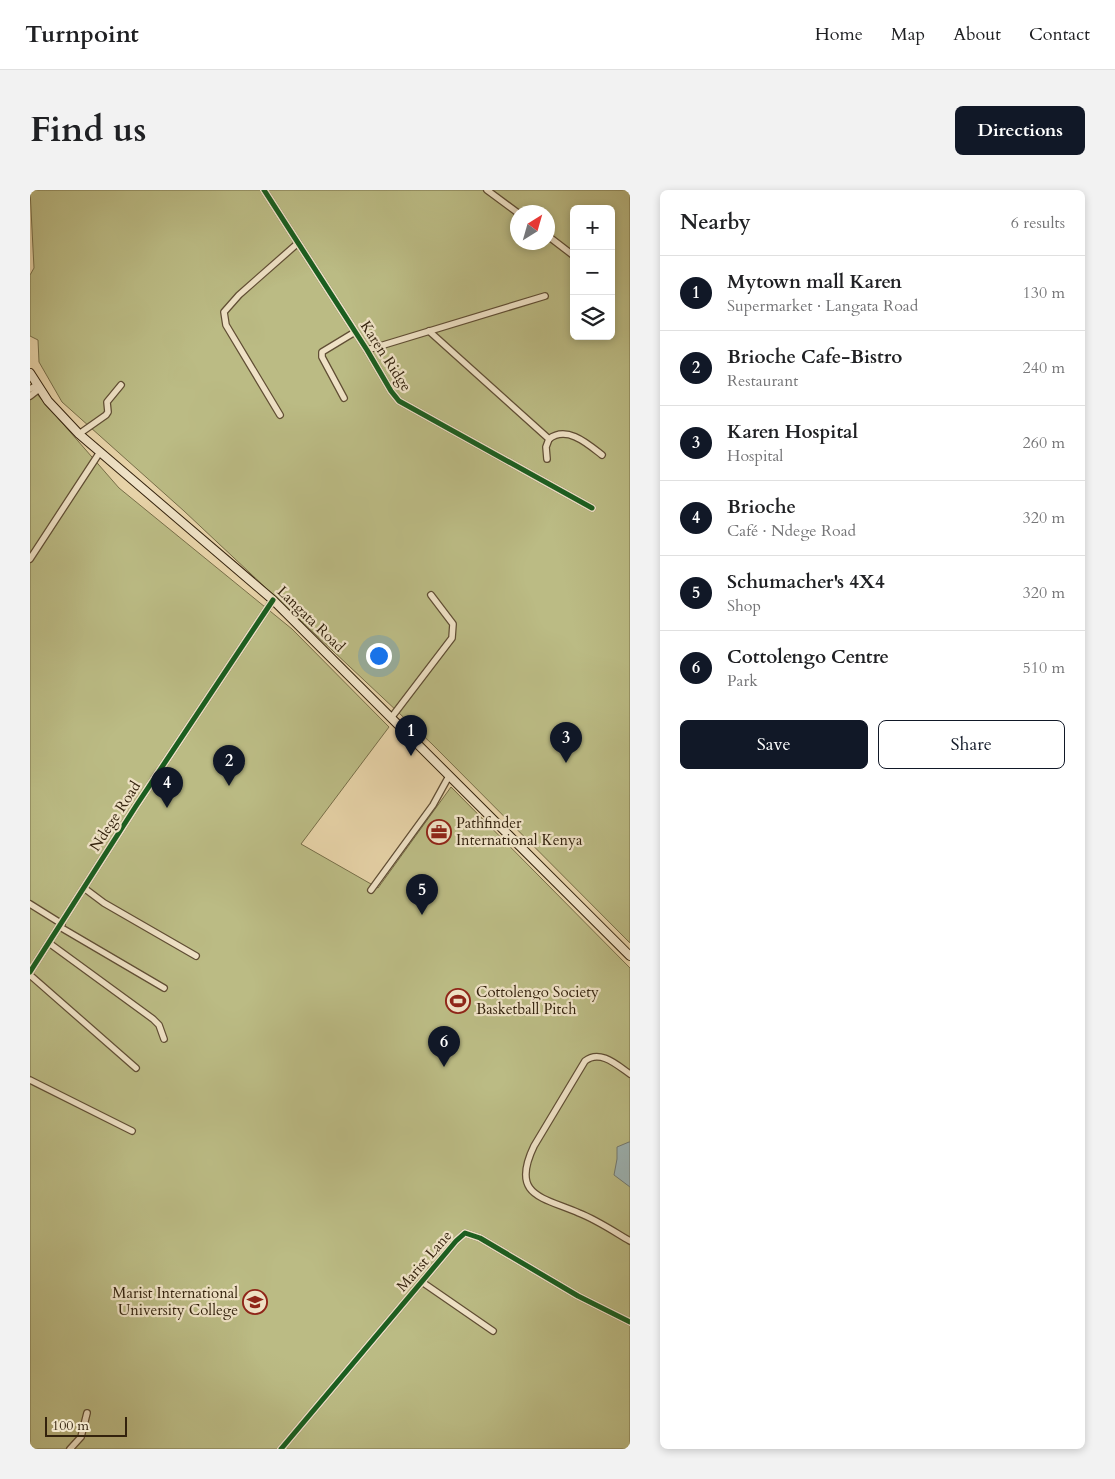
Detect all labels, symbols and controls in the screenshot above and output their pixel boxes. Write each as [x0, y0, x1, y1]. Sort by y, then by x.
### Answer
text: Turnpoint [25, 18, 139, 51]
text: Home [815, 22, 863, 47]
text: Map [891, 22, 925, 47]
text: About [953, 22, 1001, 47]
text: Contact [1029, 22, 1090, 47]
text: Find us [30, 106, 146, 154]
button: Directions [955, 106, 1085, 155]
north arrow [510, 205, 555, 250]
map controls [570, 205, 615, 340]
button: + [570, 205, 615, 250]
text: Nearby [680, 208, 751, 237]
text: 6 results [1011, 212, 1065, 234]
button: − [570, 250, 615, 295]
text: Mytown mall Karen [727, 269, 902, 295]
text: 1 [692, 282, 700, 304]
text: 130 m [1023, 282, 1065, 304]
button: layers [570, 295, 615, 340]
text: Supermarket · Langata Road [727, 295, 918, 317]
street label: Karen Ridge [356, 317, 416, 395]
text: Brioche Cafe-Bistro [727, 344, 902, 370]
text: 2 [692, 357, 700, 379]
text: 240 m [1023, 357, 1065, 379]
text: Restaurant [727, 370, 798, 392]
text: Karen Hospital [727, 419, 858, 445]
text: 3 [692, 432, 700, 454]
text: 260 m [1023, 432, 1065, 454]
text: Hospital [727, 445, 783, 467]
text: Brioche [727, 494, 796, 520]
text: 4 [692, 507, 700, 529]
text: 320 m [1023, 507, 1065, 529]
text: Café · Ndege Road [727, 520, 856, 542]
text: Schumacher's 4X4 [727, 569, 885, 595]
street label: Langata Road [273, 582, 349, 656]
text: 5 [692, 582, 700, 604]
text: 320 m [1023, 582, 1065, 604]
text: Shop [727, 595, 761, 617]
your location [366, 643, 392, 669]
text: Cottolengo Centre [727, 644, 889, 670]
text: 6 [692, 657, 700, 679]
text: 510 m [1023, 657, 1065, 679]
text: Park [727, 670, 758, 692]
pin: 1 [395, 715, 427, 756]
button: Save [680, 720, 868, 769]
button: Share [878, 720, 1065, 769]
pin: 3 [550, 722, 582, 763]
pin: 2 [213, 745, 245, 786]
pin: 4 [151, 767, 183, 808]
street label: Ndege Road [85, 777, 145, 855]
place label: Pathfinder International Kenya [456, 813, 583, 850]
office icon: Pathfinder International Kenya [426, 819, 452, 845]
pin: 5 [406, 874, 438, 915]
place label: Cottolengo Society Basketball Pitch [476, 982, 599, 1019]
sports icon: Cottolengo Society Basketball Pitch [445, 988, 471, 1014]
pin: 6 [428, 1026, 460, 1067]
street label: Marist Lane [392, 1226, 456, 1296]
place label: Marist International University College [112, 1283, 238, 1320]
school or university icon: Marist International University College [242, 1289, 268, 1315]
scale bar [45, 1414, 128, 1437]
text: 100 m [52, 1416, 89, 1435]

